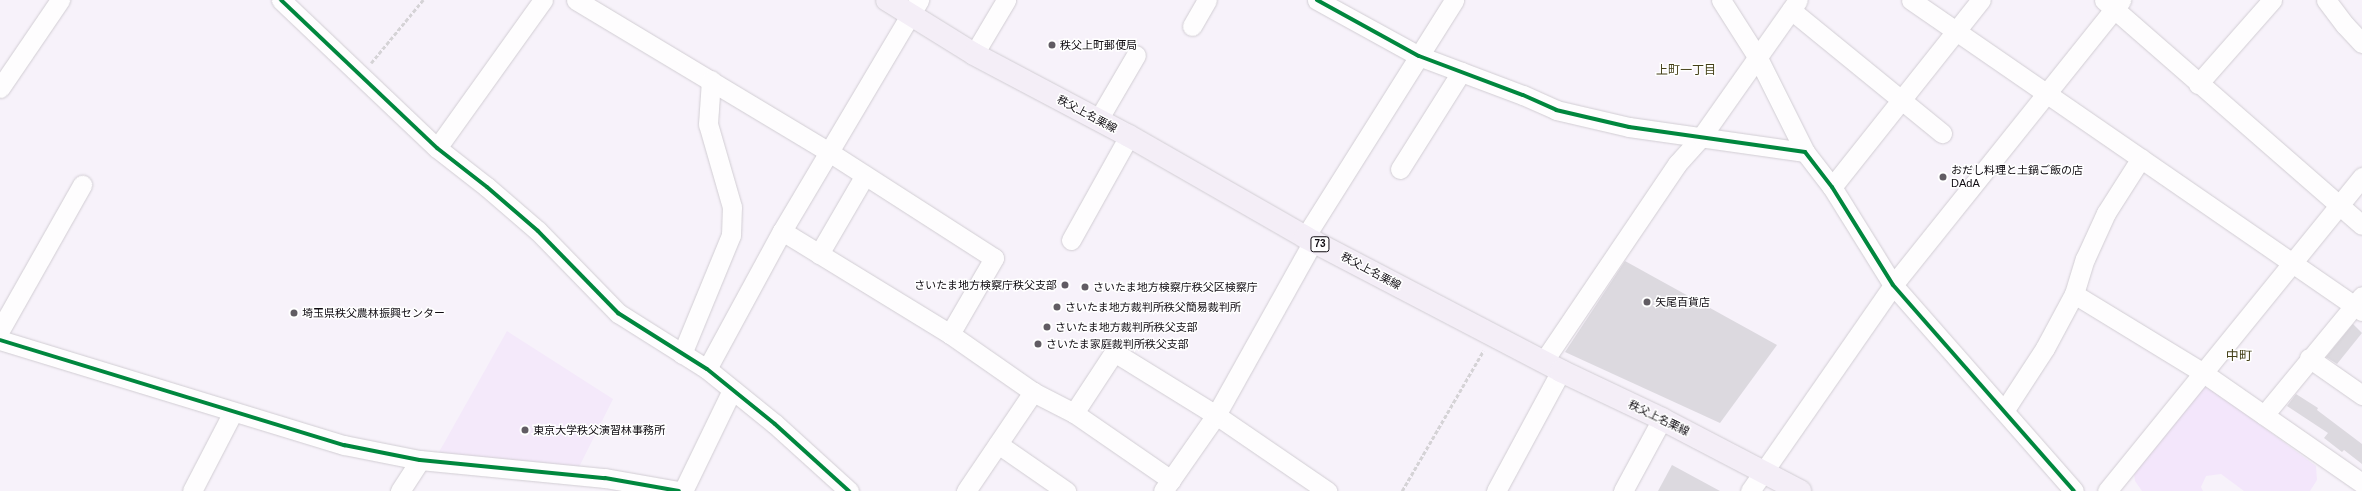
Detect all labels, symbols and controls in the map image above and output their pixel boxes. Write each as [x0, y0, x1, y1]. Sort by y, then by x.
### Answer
place label: 秩父上町郵便局 [1060, 38, 1137, 52]
marker: 秩父上町郵便局 [1047, 40, 1057, 50]
district label: 上町一丁目 [1656, 64, 1716, 78]
street label: 秩父上名栗線 [1055, 93, 1119, 135]
place label: おだし料理と土鍋ご飯の店 DAdA [1951, 164, 2083, 190]
marker: おだし料理と土鍋ご飯の店 DAdA [1938, 172, 1948, 182]
road number: 73 [1310, 236, 1330, 252]
street label: 秩父上名栗線 [1339, 250, 1403, 292]
place label: さいたま地方検察庁秩父支部 [914, 278, 1057, 292]
marker: さいたま地方検察庁秩父支部 [1060, 280, 1070, 290]
place label: さいたま地方検察庁秩父区検察庁 [1093, 280, 1258, 294]
marker: さいたま地方検察庁秩父区検察庁 [1080, 282, 1090, 292]
place label: 矢尾百貨店 [1655, 295, 1710, 309]
marker: 矢尾百貨店 [1642, 297, 1652, 307]
place label: さいたま地方裁判所秩父簡易裁判所 [1065, 300, 1241, 314]
marker: さいたま地方裁判所秩父簡易裁判所 [1052, 302, 1062, 312]
place label: 埼玉県秩父農林振興センター [302, 306, 445, 320]
marker: 埼玉県秩父農林振興センター [289, 308, 299, 318]
place label: さいたま地方裁判所秩父支部 [1055, 320, 1198, 334]
marker: さいたま地方裁判所秩父支部 [1042, 322, 1052, 332]
place label: さいたま家庭裁判所秩父支部 [1046, 337, 1189, 351]
marker: さいたま家庭裁判所秩父支部 [1033, 339, 1043, 349]
district label: 中町 [2226, 348, 2252, 364]
street label: 秩父上名栗線 [1626, 398, 1692, 438]
place label: 東京大学秩父演習林事務所 [533, 423, 665, 437]
marker: 東京大学秩父演習林事務所 [520, 425, 530, 435]

